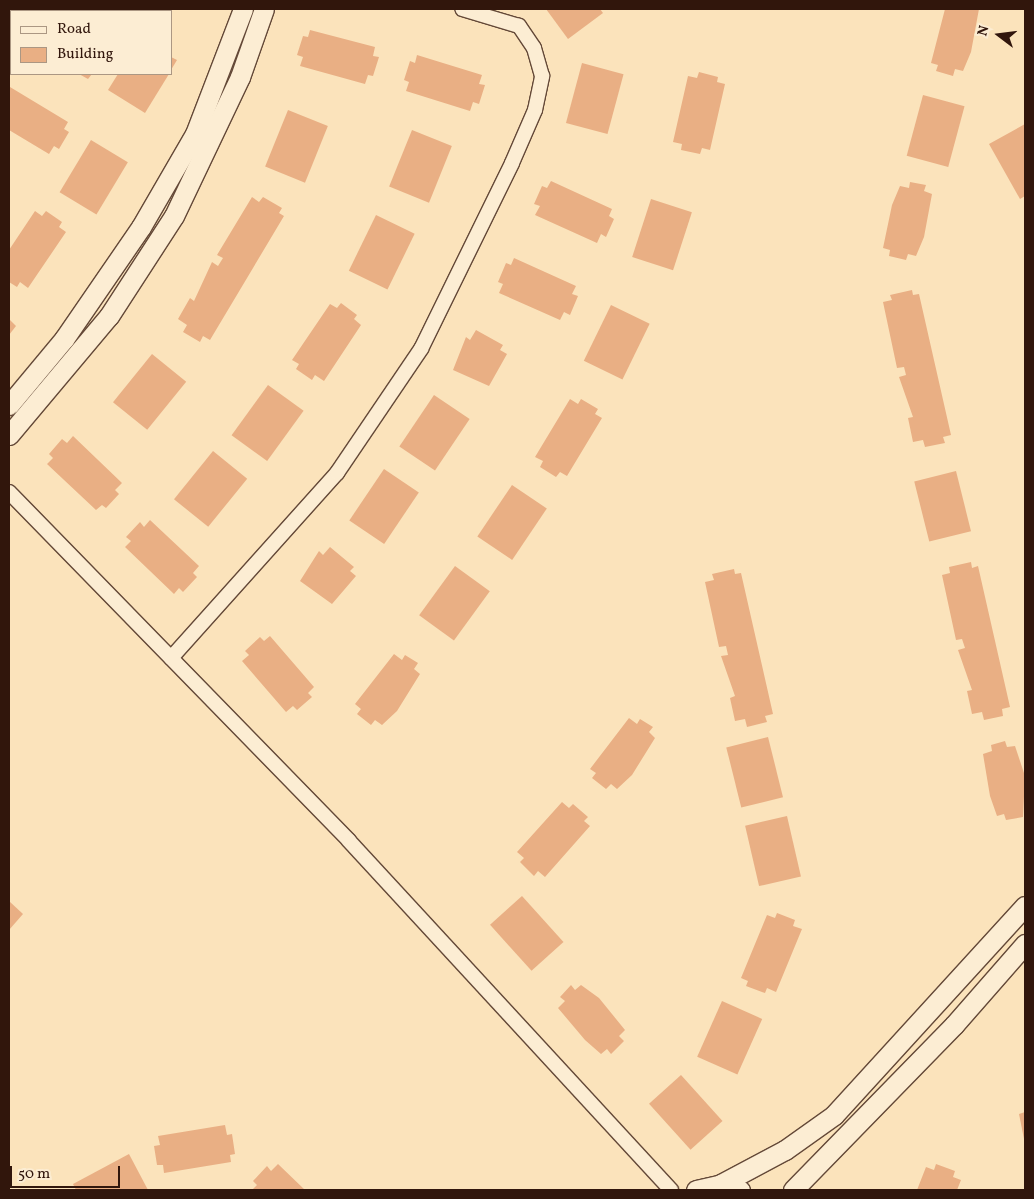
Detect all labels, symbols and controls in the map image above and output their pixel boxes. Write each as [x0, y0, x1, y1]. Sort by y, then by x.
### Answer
legend [10, 10, 172, 75]
north arrow [974, 10, 1024, 60]
text: Road [57, 19, 91, 40]
text: N [974, 24, 995, 38]
text: Building [57, 44, 113, 65]
scale bar [12, 1156, 122, 1188]
text: 50 m [18, 1164, 50, 1185]

